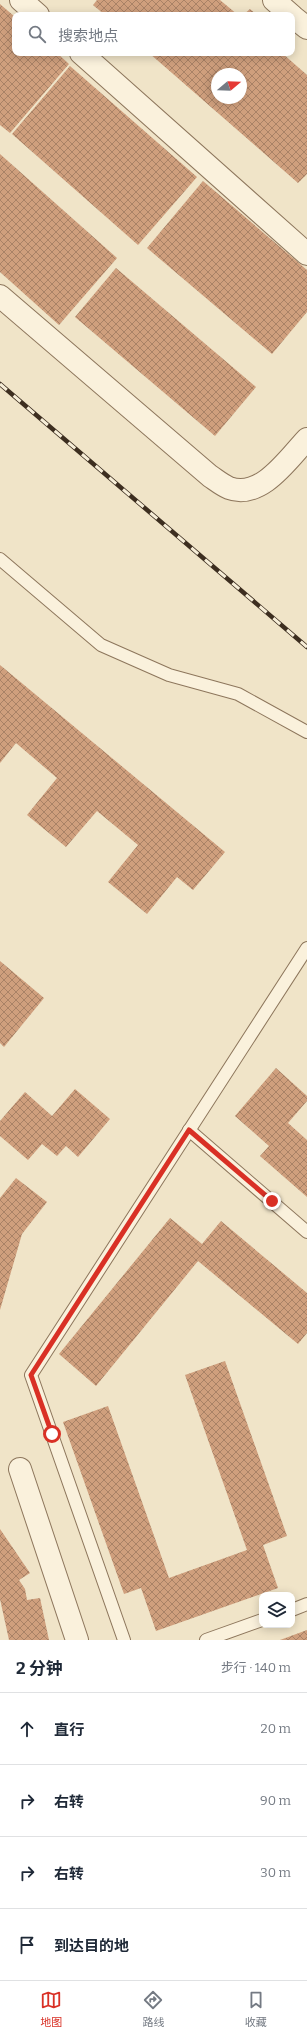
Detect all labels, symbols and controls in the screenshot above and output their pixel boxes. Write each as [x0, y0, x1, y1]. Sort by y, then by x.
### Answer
search box [12, 12, 295, 56]
icon: search [26, 23, 48, 45]
text: 搜索地点 [58, 27, 118, 45]
north arrow [211, 68, 247, 104]
route end [263, 1192, 281, 1210]
route start [43, 1425, 61, 1443]
map controls [259, 1592, 295, 1628]
button: layers [259, 1592, 295, 1628]
text: 2 分钟 [16, 1658, 63, 1679]
text: 步行 · 140 m [221, 1660, 291, 1675]
icon: ahead [16, 1718, 38, 1740]
text: 直行 [54, 1721, 84, 1739]
text: 20 m [261, 1721, 291, 1736]
icon: right [16, 1790, 38, 1812]
text: 右转 [54, 1793, 84, 1811]
text: 90 m [260, 1793, 291, 1808]
icon: right [16, 1862, 38, 1884]
text: 右转 [54, 1865, 84, 1883]
text: 30 m [260, 1865, 291, 1880]
icon: arrive [16, 1934, 38, 1956]
text: 到达目的地 [54, 1937, 129, 1955]
tab: 地图 [40, 1989, 62, 2029]
tab: 路线 [142, 1989, 164, 2029]
tab: 收藏 [245, 1989, 267, 2029]

